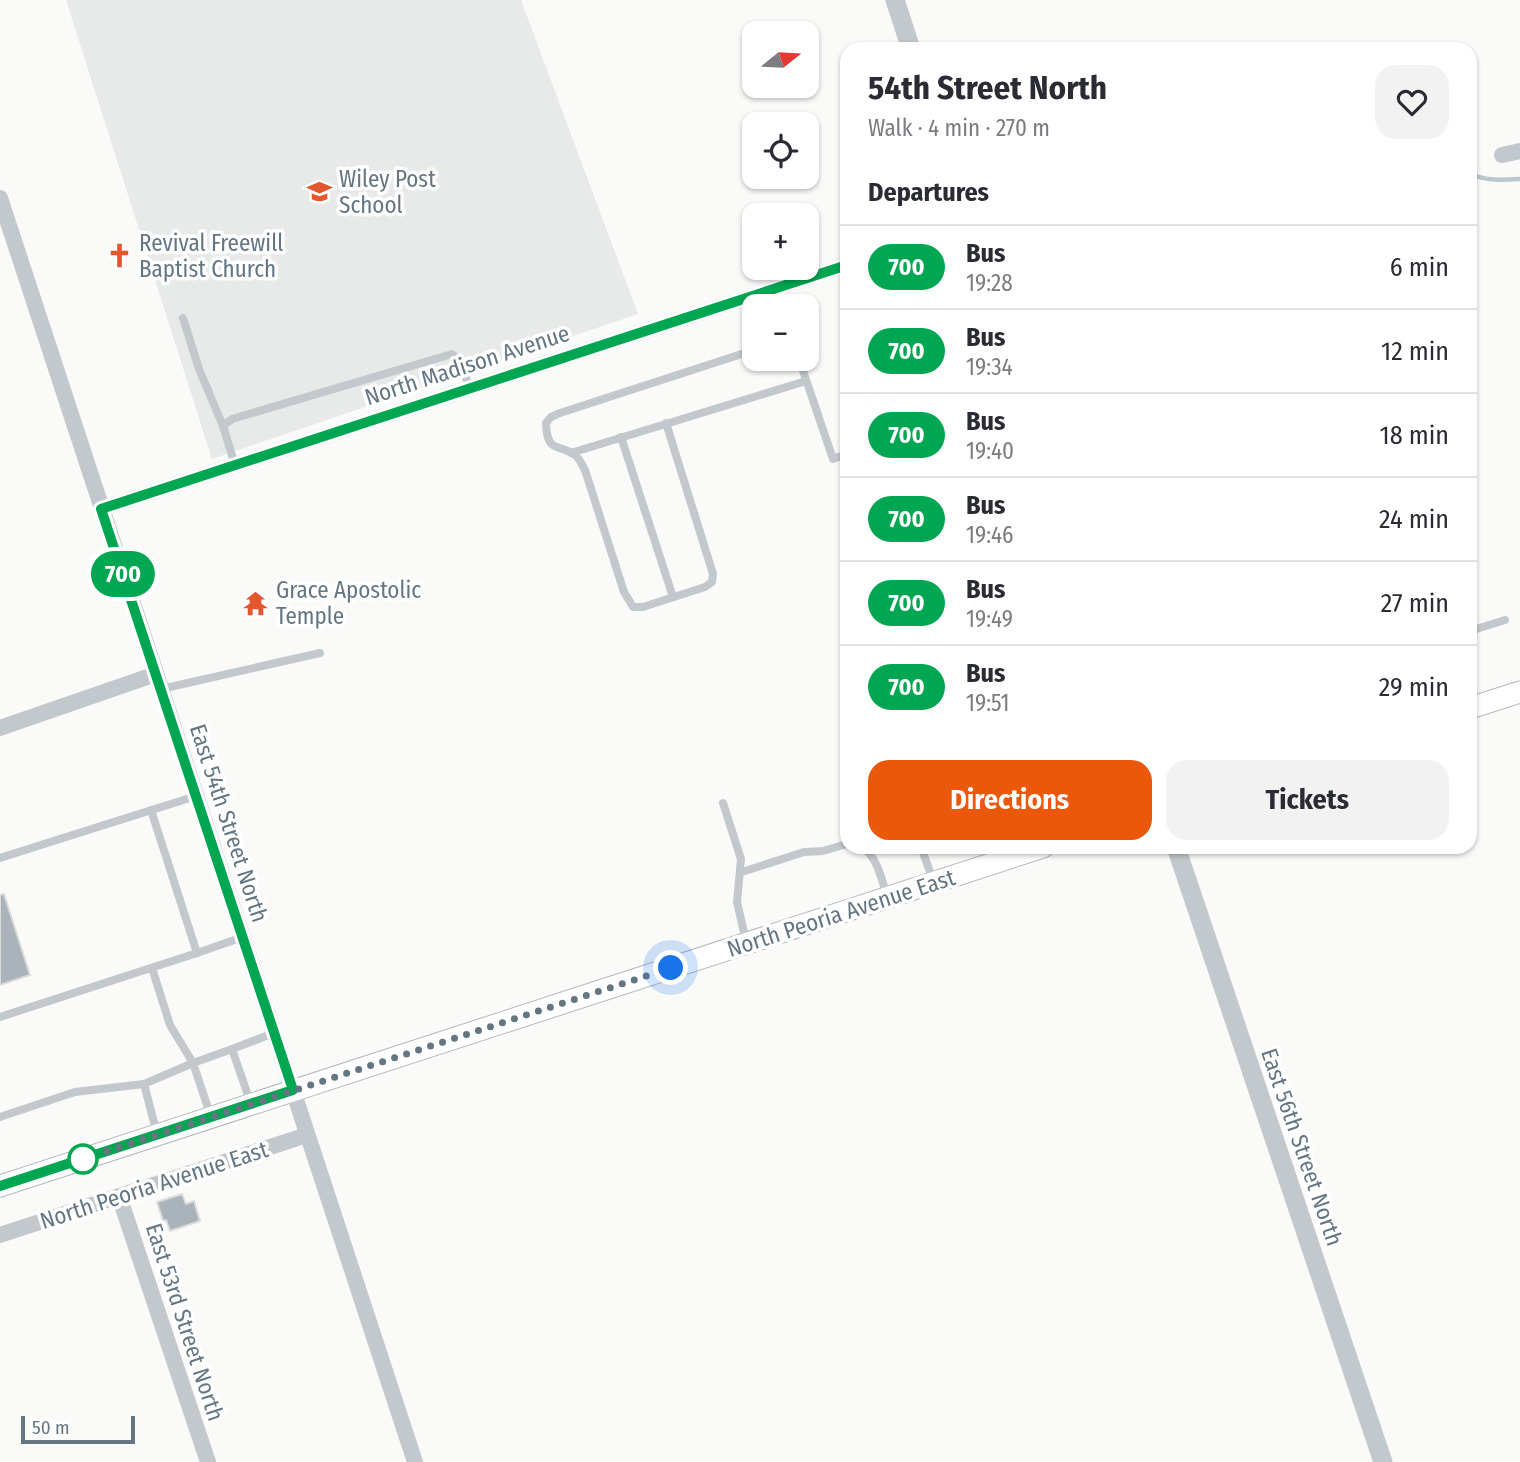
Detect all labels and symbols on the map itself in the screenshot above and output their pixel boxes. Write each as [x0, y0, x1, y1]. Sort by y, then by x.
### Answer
north arrow [742, 21, 819, 98]
place label: Wiley Post School [339, 165, 436, 219]
school or university icon: Wiley Post School [305, 178, 333, 206]
place label: Revival Freewill Baptist Church [139, 229, 283, 283]
church icon: Revival Freewill Baptist Church [105, 242, 133, 270]
street label: North Madison Avenue [361, 319, 573, 411]
line badge: 700 [83, 551, 163, 597]
place label: Grace Apostolic Temple [276, 576, 421, 630]
temple icon: Grace Apostolic Temple [242, 589, 270, 617]
street label: East 54th Street North [184, 720, 274, 926]
street label: North Peoria Avenue East [724, 863, 959, 963]
your location [653, 950, 688, 985]
street label: East 56th Street North [1255, 1045, 1349, 1249]
street label: North Peoria Avenue East [37, 1135, 272, 1235]
unlabelled marker [68, 1144, 98, 1174]
street label: East 53rd Street North [140, 1220, 230, 1424]
scale bar [21, 1413, 135, 1445]

